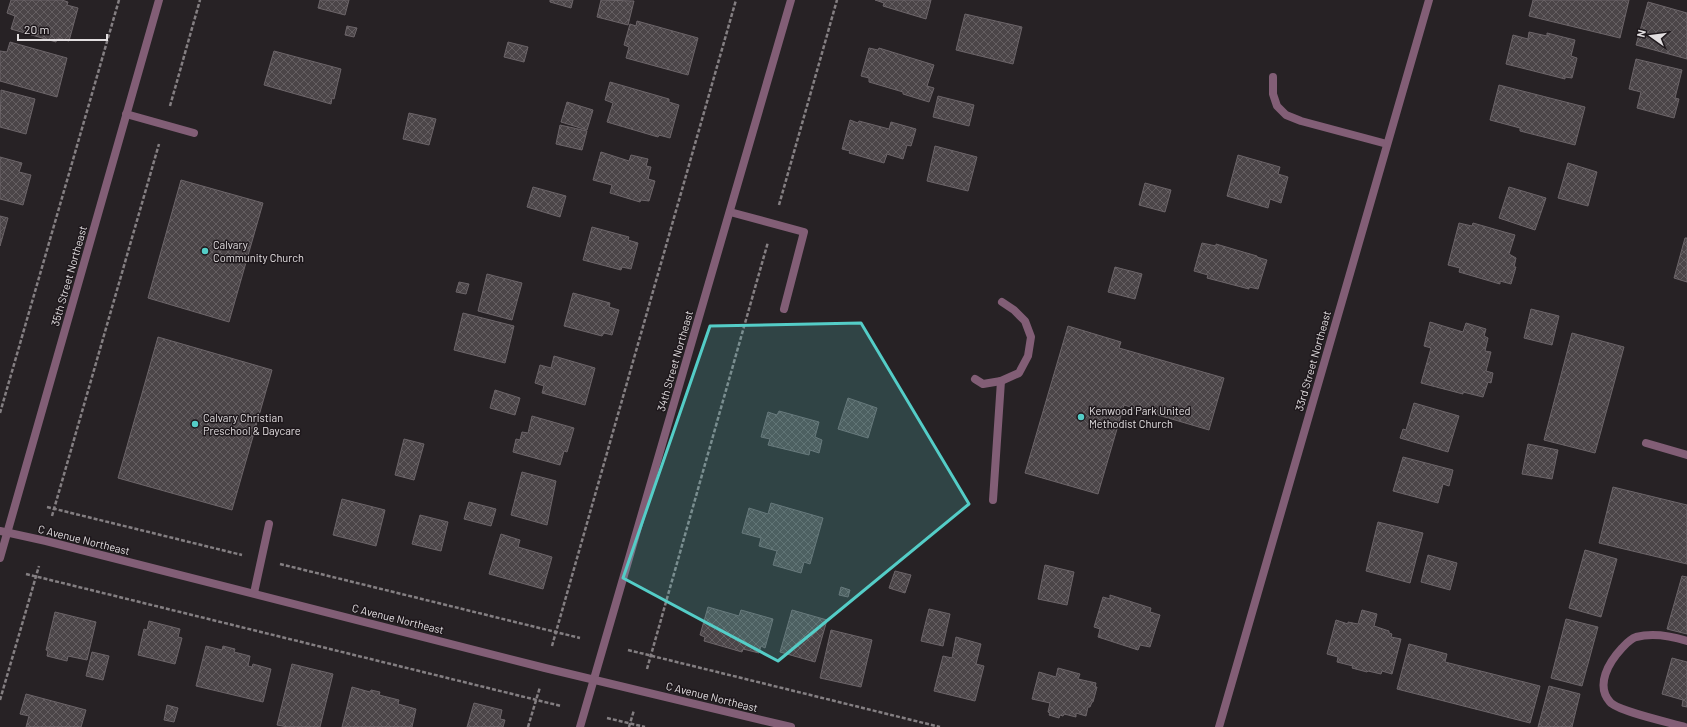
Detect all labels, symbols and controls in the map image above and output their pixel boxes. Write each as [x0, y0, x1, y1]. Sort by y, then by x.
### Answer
scale bar [18, 16, 107, 42]
north arrow [1631, 16, 1671, 56]
text: 20 m [24, 22, 50, 36]
text: N [1634, 28, 1648, 39]
street label: 35th Street Northeast [48, 224, 89, 328]
place label: Calvary Community Church [213, 238, 304, 264]
marker: Calvary Community Church [200, 246, 210, 256]
street label: 34th Street Northeast [654, 309, 695, 413]
street label: 33rd Street Northeast [1292, 309, 1333, 413]
place label: Kenwood Park United Methodist Church [1089, 404, 1191, 430]
place label: Calvary Christian Preschool & Daycare [203, 411, 301, 437]
marker: Kenwood Park United Methodist Church [1076, 412, 1086, 422]
marker: Calvary Christian Preschool & Daycare [190, 419, 200, 429]
street label: C Avenue Northeast [37, 522, 131, 557]
street label: C Avenue Northeast [351, 601, 445, 636]
street label: C Avenue Northeast [665, 679, 759, 714]

